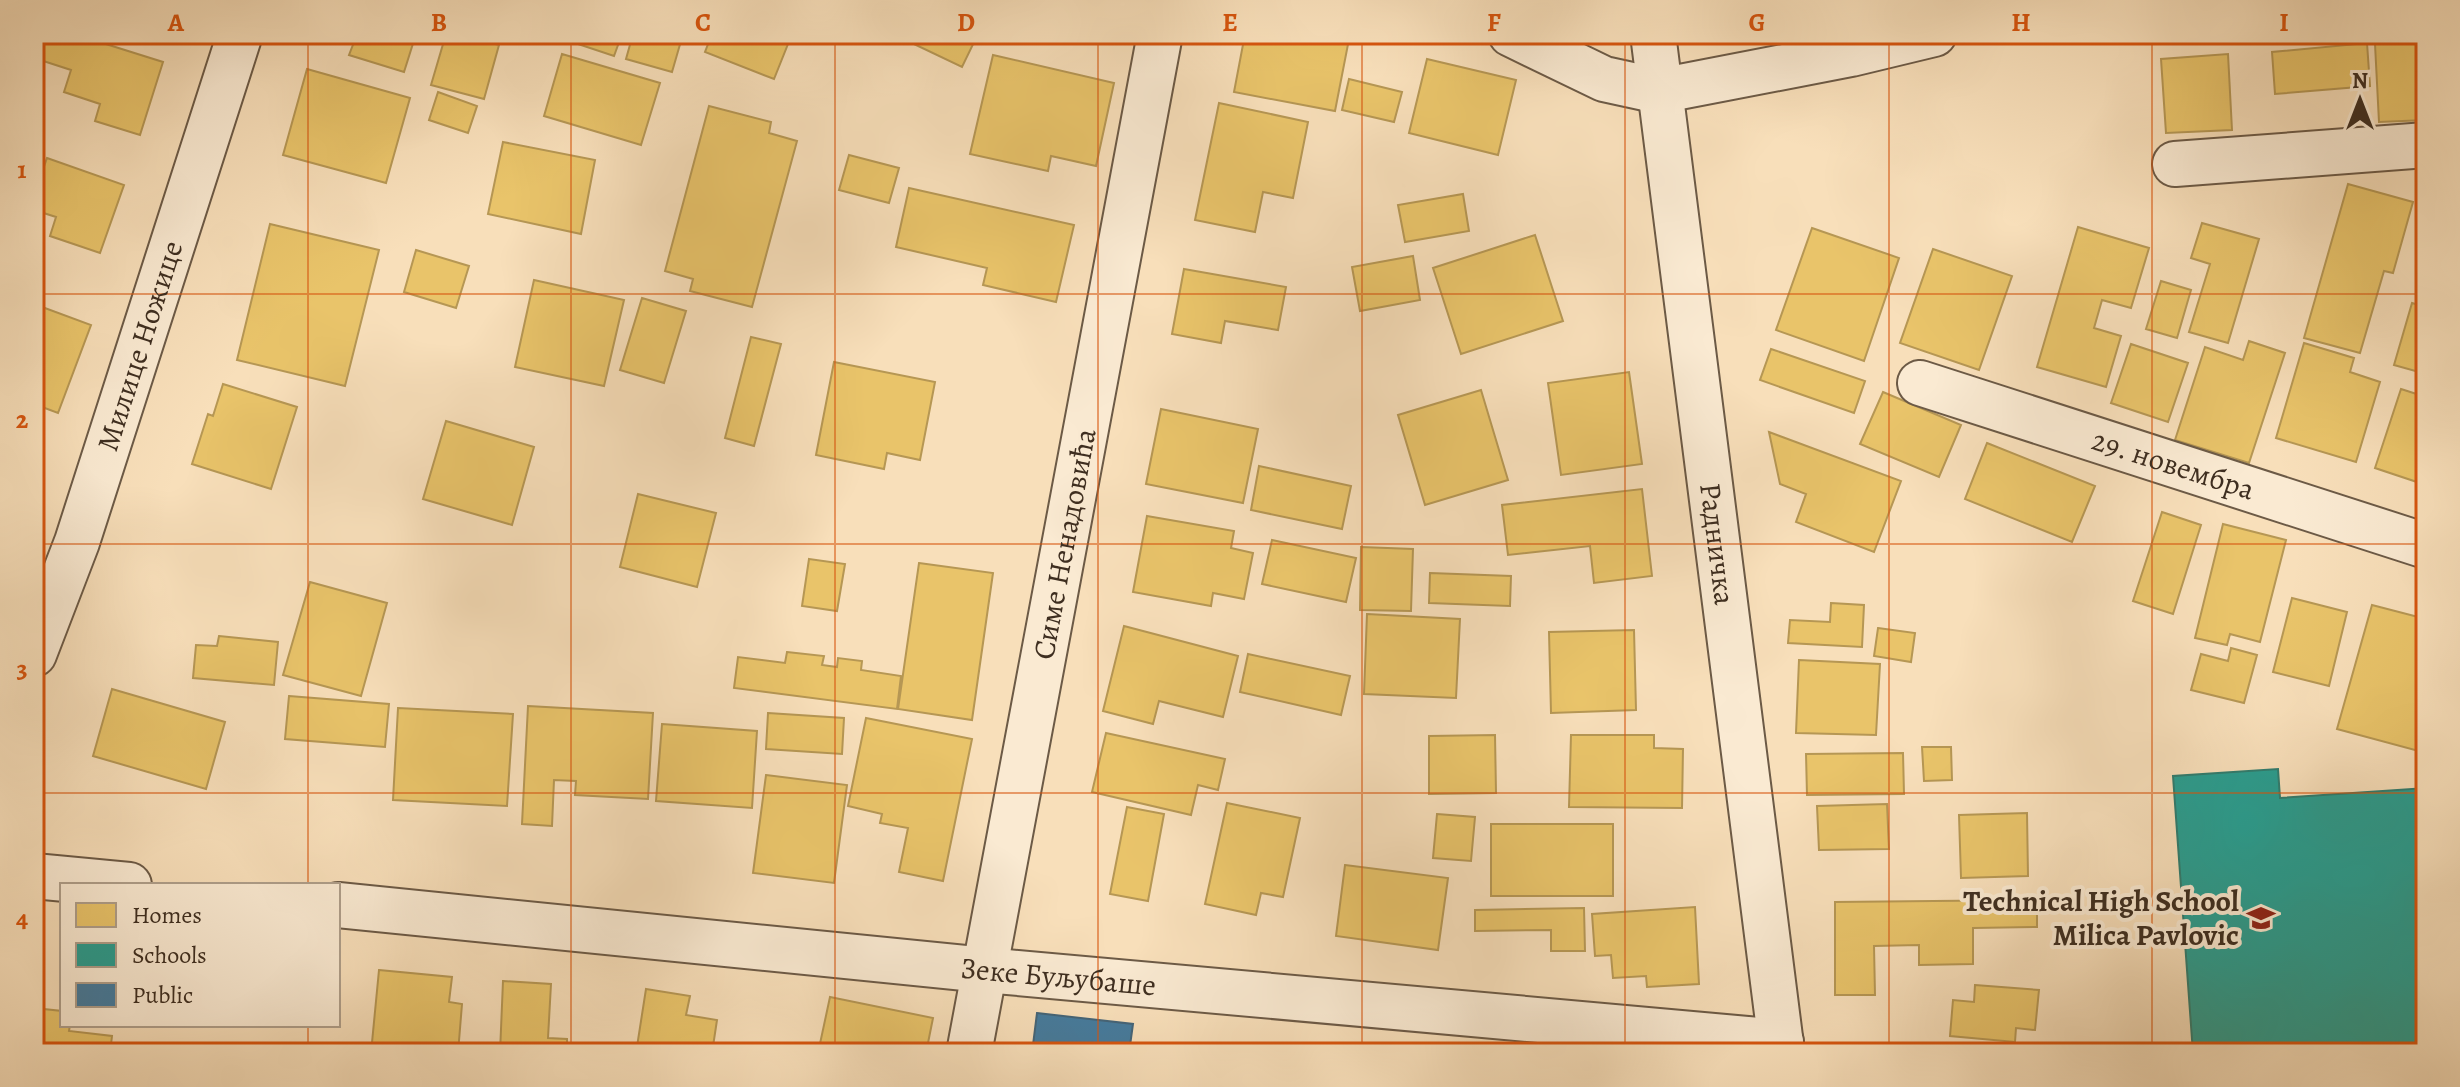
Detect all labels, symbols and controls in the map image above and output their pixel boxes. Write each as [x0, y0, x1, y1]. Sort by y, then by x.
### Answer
text: A [167, 5, 185, 40]
text: B [431, 5, 447, 40]
text: C [695, 5, 711, 40]
text: D [957, 5, 975, 40]
text: E [1222, 5, 1238, 40]
text: F [1487, 5, 1501, 40]
text: G [1748, 5, 1766, 40]
text: H [2011, 5, 2031, 40]
text: I [2279, 5, 2289, 40]
north arrow [2320, 60, 2400, 140]
text: N [2352, 66, 2368, 96]
text: 1 [17, 152, 27, 187]
street label: Милице Ножице [87, 236, 192, 456]
text: 2 [16, 402, 29, 437]
street label: 29. новембра [2087, 420, 2260, 509]
street label: Симе Ненадовића [1023, 425, 1106, 663]
street label: Радничка [1690, 481, 1745, 608]
text: 3 [16, 651, 28, 686]
place label: Technical High School Milica Pavlovic [1963, 881, 2239, 955]
legend [60, 883, 340, 1027]
text: Homes [132, 899, 202, 931]
text: 4 [16, 901, 28, 936]
school or university icon: Technical High School Milica Pavlovic [2246, 903, 2276, 933]
text: Schools [132, 939, 207, 971]
street label: Зеке Буљубаше [959, 948, 1158, 1005]
text: Public [132, 979, 193, 1011]

